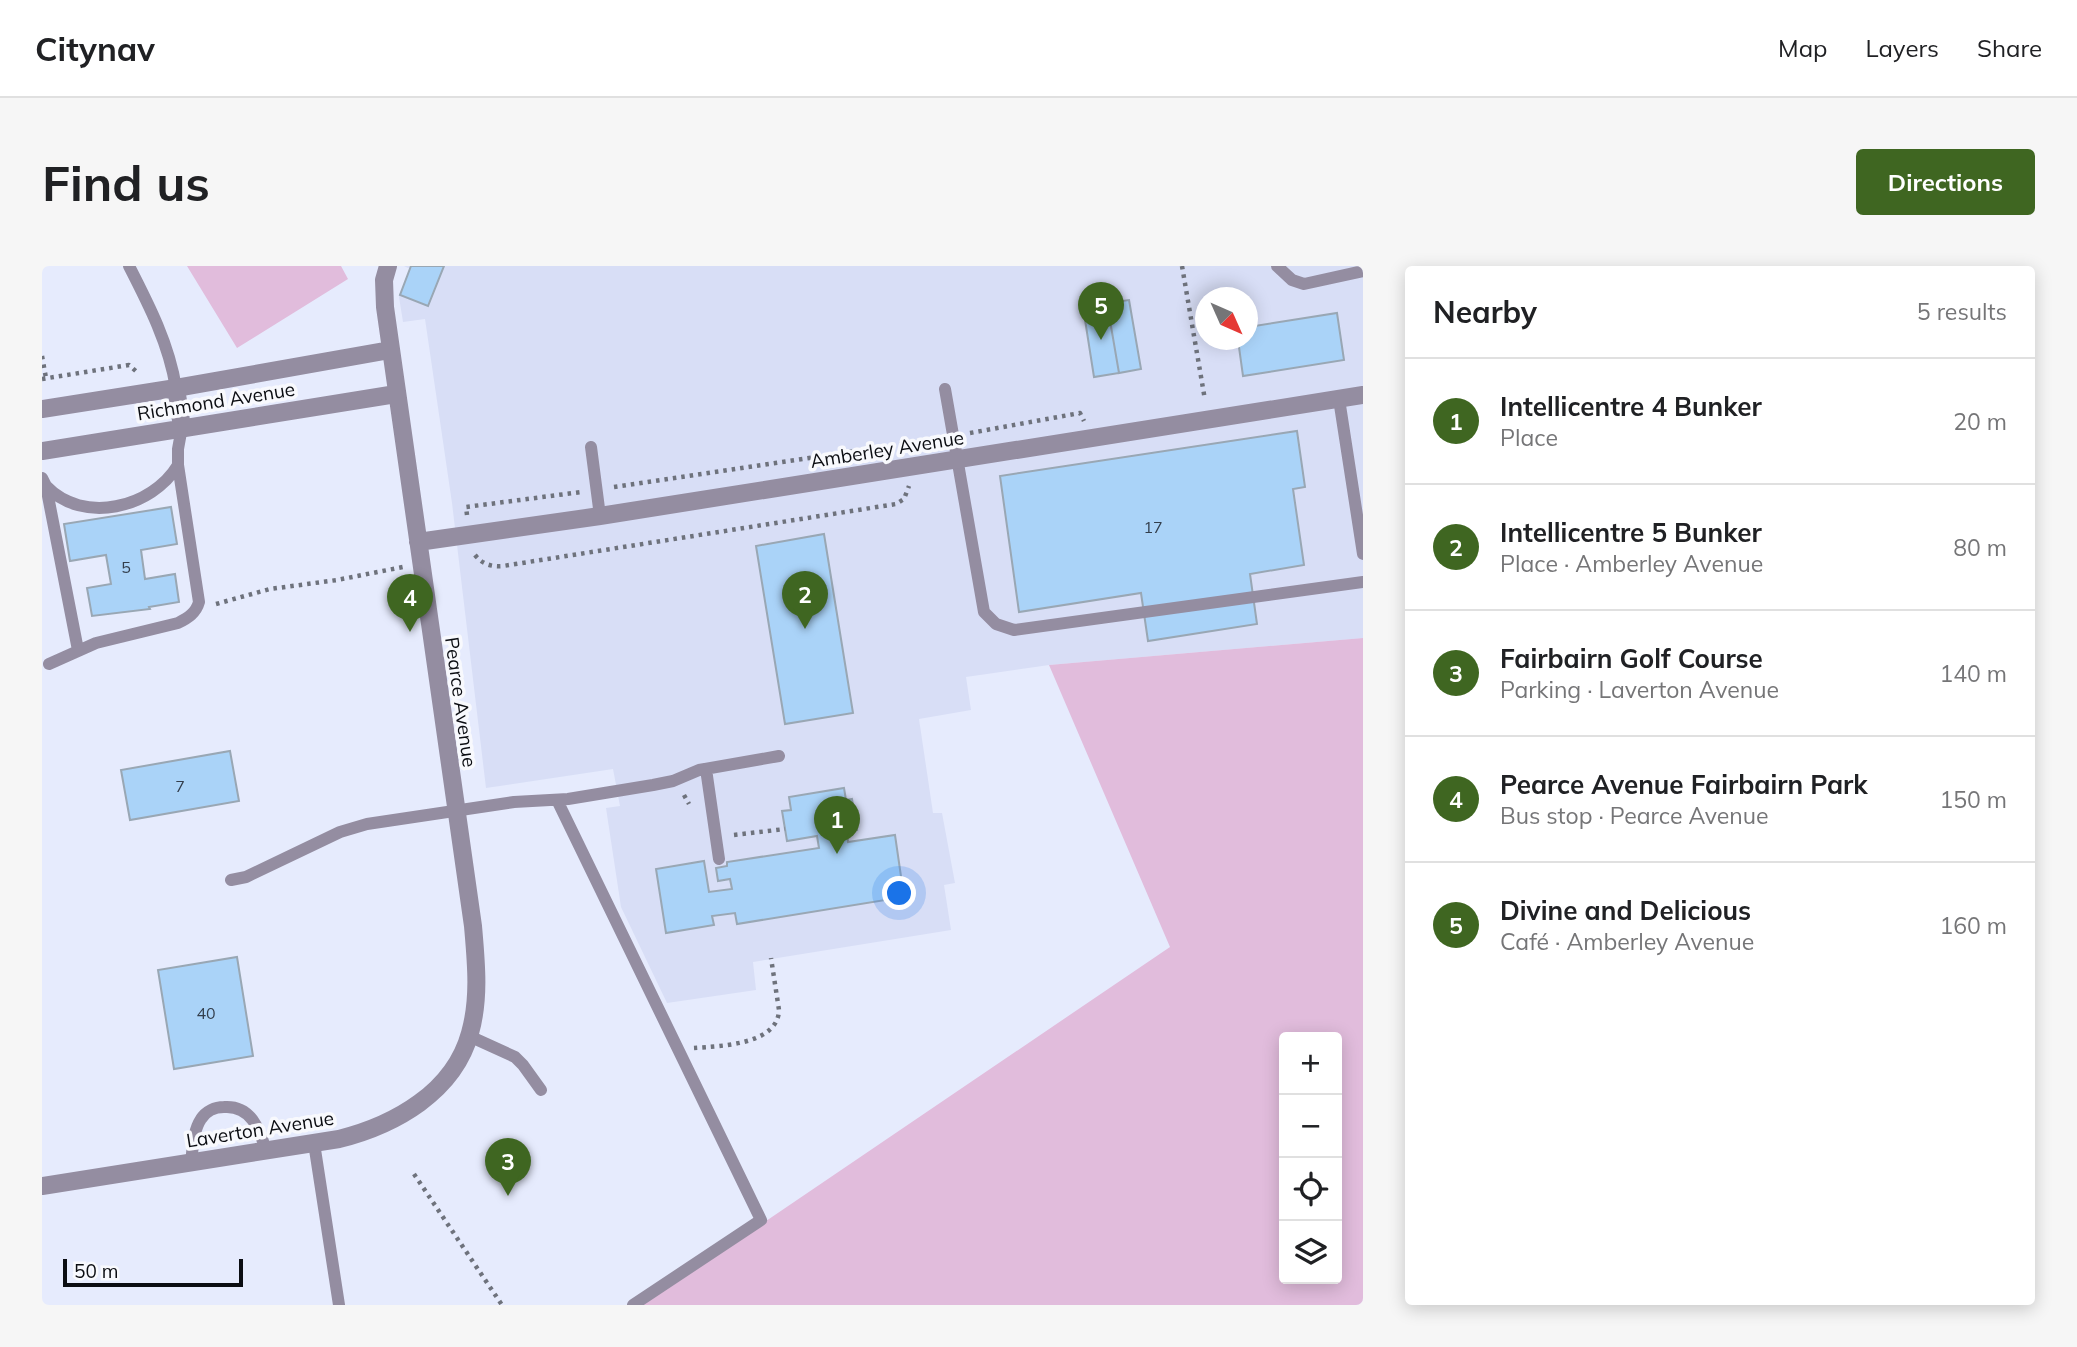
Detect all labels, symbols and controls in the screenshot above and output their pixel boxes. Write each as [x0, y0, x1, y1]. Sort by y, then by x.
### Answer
text: Citynav [35, 28, 155, 69]
text: Map [1778, 33, 1827, 63]
text: Layers [1865, 33, 1939, 63]
text: Share [1977, 33, 2042, 63]
button: Directions [1856, 149, 2035, 215]
text: Find us [42, 152, 210, 213]
pin: 5 [1078, 282, 1124, 340]
north arrow [1195, 287, 1258, 350]
text: Nearby [1433, 293, 1537, 331]
text: 5 results [1917, 297, 2007, 326]
street label: Richmond Avenue [135, 377, 297, 425]
text: Intellicentre 4 Bunker [1500, 390, 1762, 423]
text: 1 [1449, 407, 1463, 436]
text: 20 m [1953, 407, 2007, 436]
text: Place [1500, 423, 1558, 452]
street label: Amberley Avenue [808, 425, 966, 473]
text: Intellicentre 5 Bunker [1500, 516, 1762, 549]
house number: 17 [1143, 517, 1163, 537]
text: 2 [1449, 533, 1463, 562]
text: 80 m [1953, 533, 2007, 562]
text: Place · Amberley Avenue [1500, 549, 1763, 578]
house number: 5 [121, 557, 131, 577]
pin: 2 [782, 571, 828, 629]
pin: 4 [387, 574, 433, 632]
street label: Pearce Avenue [440, 635, 482, 769]
text: Fairbairn Golf Course [1500, 642, 1763, 675]
text: 3 [1449, 659, 1463, 688]
text: 140 m [1939, 659, 2007, 688]
text: Parking · Laverton Avenue [1500, 675, 1779, 704]
text: Pearce Avenue Fairbairn Park [1500, 768, 1868, 801]
house number: 7 [175, 776, 185, 796]
text: 4 [1449, 785, 1463, 814]
text: 150 m [1939, 785, 2007, 814]
pin: 1 [814, 796, 860, 854]
text: Bus stop · Pearce Avenue [1500, 801, 1769, 830]
your location [882, 876, 916, 910]
text: Divine and Delicious [1500, 894, 1751, 927]
text: 5 [1449, 911, 1463, 940]
text: 160 m [1939, 911, 2007, 940]
text: Café · Amberley Avenue [1500, 927, 1754, 956]
house number: 40 [196, 1003, 216, 1023]
map controls [1279, 1032, 1342, 1284]
button: + [1279, 1032, 1342, 1095]
button: − [1279, 1095, 1342, 1158]
street label: Laverton Avenue [185, 1105, 335, 1153]
pin: 3 [485, 1138, 531, 1196]
button: locate [1279, 1158, 1342, 1221]
button: layers [1279, 1221, 1342, 1284]
scale bar [63, 1256, 243, 1288]
text: 50 m [74, 1259, 118, 1283]

